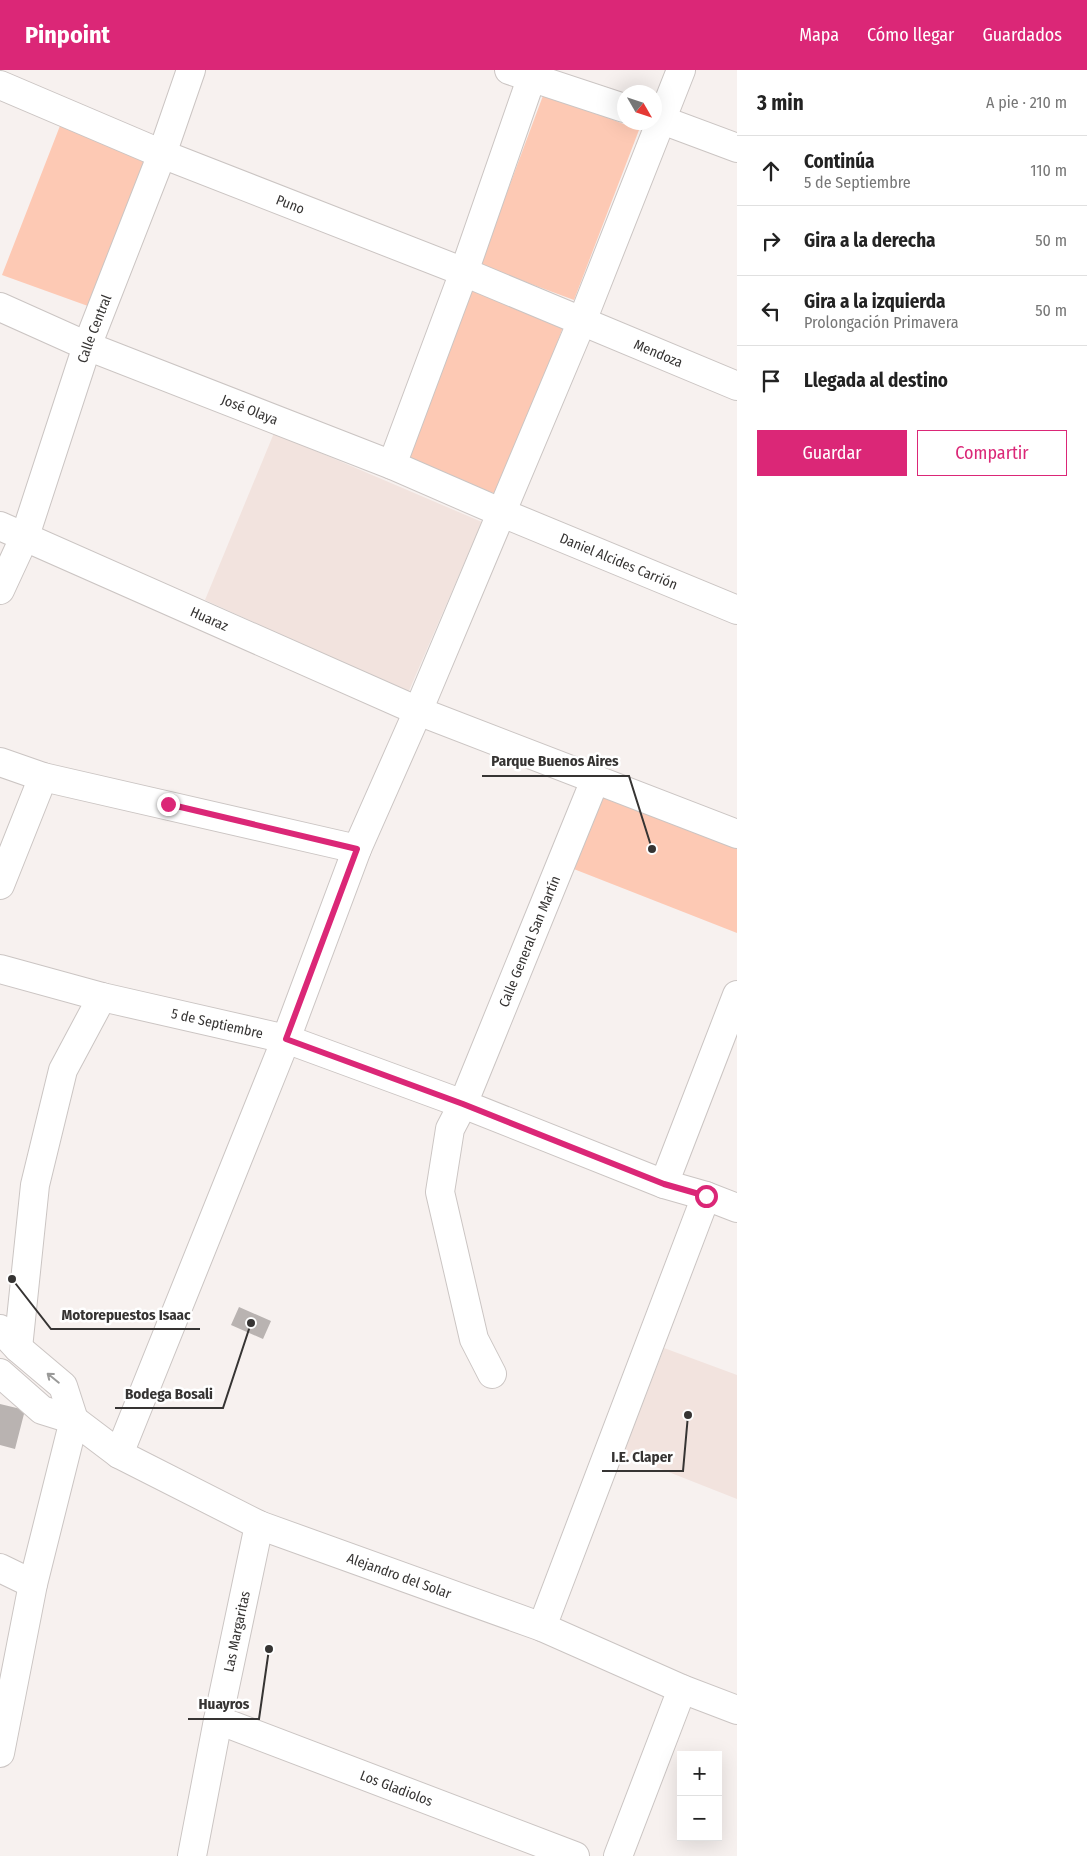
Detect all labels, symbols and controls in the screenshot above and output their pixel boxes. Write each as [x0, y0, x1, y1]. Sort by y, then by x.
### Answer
text: Pinpoint [25, 21, 110, 49]
text: Mapa [799, 24, 839, 46]
text: Cómo llegar [867, 24, 954, 46]
text: Guardados [982, 24, 1062, 46]
north arrow [617, 85, 662, 130]
text: 3 min [757, 90, 804, 116]
text: A pie · 210 m [986, 93, 1067, 112]
text: Continúa [804, 150, 875, 173]
icon: ahead [757, 157, 785, 185]
text: 110 m [1030, 161, 1067, 180]
text: 5 de Septiembre [804, 173, 911, 192]
street label: Puno [274, 191, 307, 217]
icon: right [757, 227, 785, 255]
text: Gira a la derecha [804, 229, 936, 252]
text: 50 m [1035, 231, 1067, 250]
text: Gira a la izquierda [804, 290, 946, 313]
street label: Calle Central [74, 292, 115, 365]
icon: left [757, 297, 785, 325]
text: 50 m [1035, 301, 1067, 320]
text: Prolongación Primavera [804, 313, 959, 332]
street label: Mendoza [631, 335, 685, 371]
icon: arrive [757, 367, 785, 395]
text: Llegada al destino [804, 369, 948, 392]
street label: José Olaya [219, 391, 281, 428]
button: Guardar [757, 430, 907, 476]
button: Compartir [917, 430, 1067, 476]
street label: Daniel Alcides Carrión [557, 529, 680, 593]
street label: Huaraz [188, 603, 231, 635]
callout: Parque Buenos Aires [482, 746, 629, 776]
text: Parque Buenos Aires [491, 752, 619, 770]
route end [157, 793, 180, 816]
street label: Calle General San Martín [495, 873, 564, 1009]
street label: 5 de Septiembre [170, 1005, 265, 1042]
route start [695, 1185, 718, 1208]
callout: Motorepuestos Isaac [51, 1299, 200, 1329]
text: Motorepuestos Isaac [61, 1306, 191, 1324]
one-way arrow [47, 1372, 60, 1383]
callout: Bodega Bosali [115, 1378, 223, 1408]
text: Bodega Bosali [125, 1385, 213, 1403]
callout: I.E. Claper [602, 1441, 683, 1471]
text: I.E. Claper [611, 1448, 673, 1466]
street label: Alejandro del Solar [345, 1549, 454, 1602]
street label: Las Margaritas [220, 1589, 253, 1674]
callout: Huayros [188, 1689, 259, 1719]
text: Huayros [199, 1695, 250, 1713]
map controls [677, 1751, 722, 1841]
button: + [677, 1751, 722, 1796]
street label: Los Gladiolos [358, 1766, 435, 1810]
button: − [677, 1796, 722, 1841]

